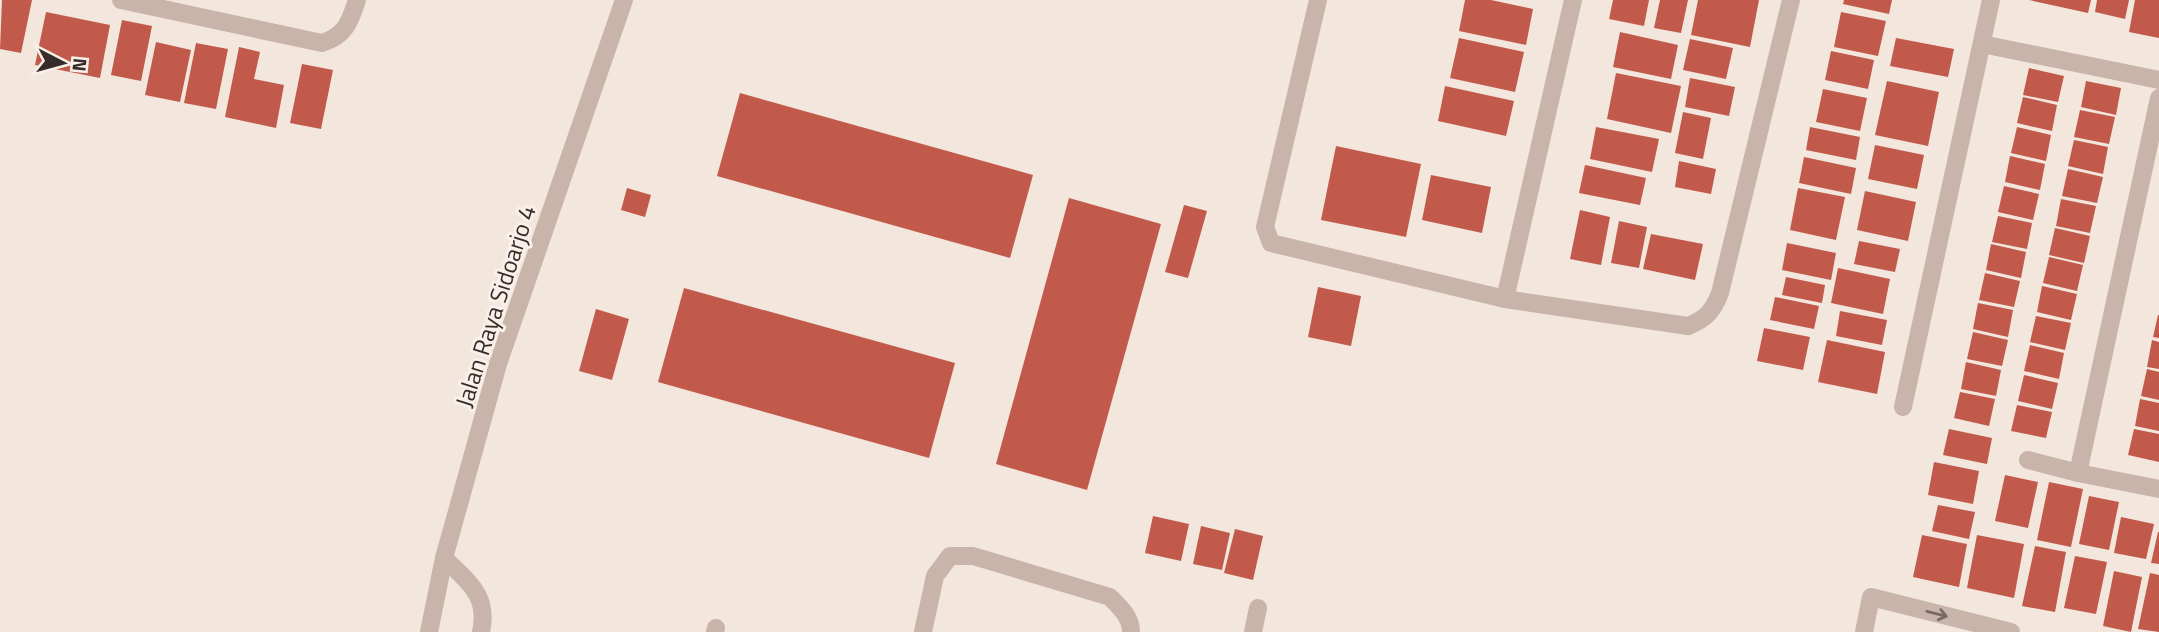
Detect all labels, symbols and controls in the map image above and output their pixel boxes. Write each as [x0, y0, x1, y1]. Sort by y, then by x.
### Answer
north arrow [28, 28, 98, 98]
text: N [65, 57, 96, 73]
street label: Jalan Raya Sidoarjo 4 [445, 200, 545, 412]
one-way arrow [1926, 608, 1948, 621]

